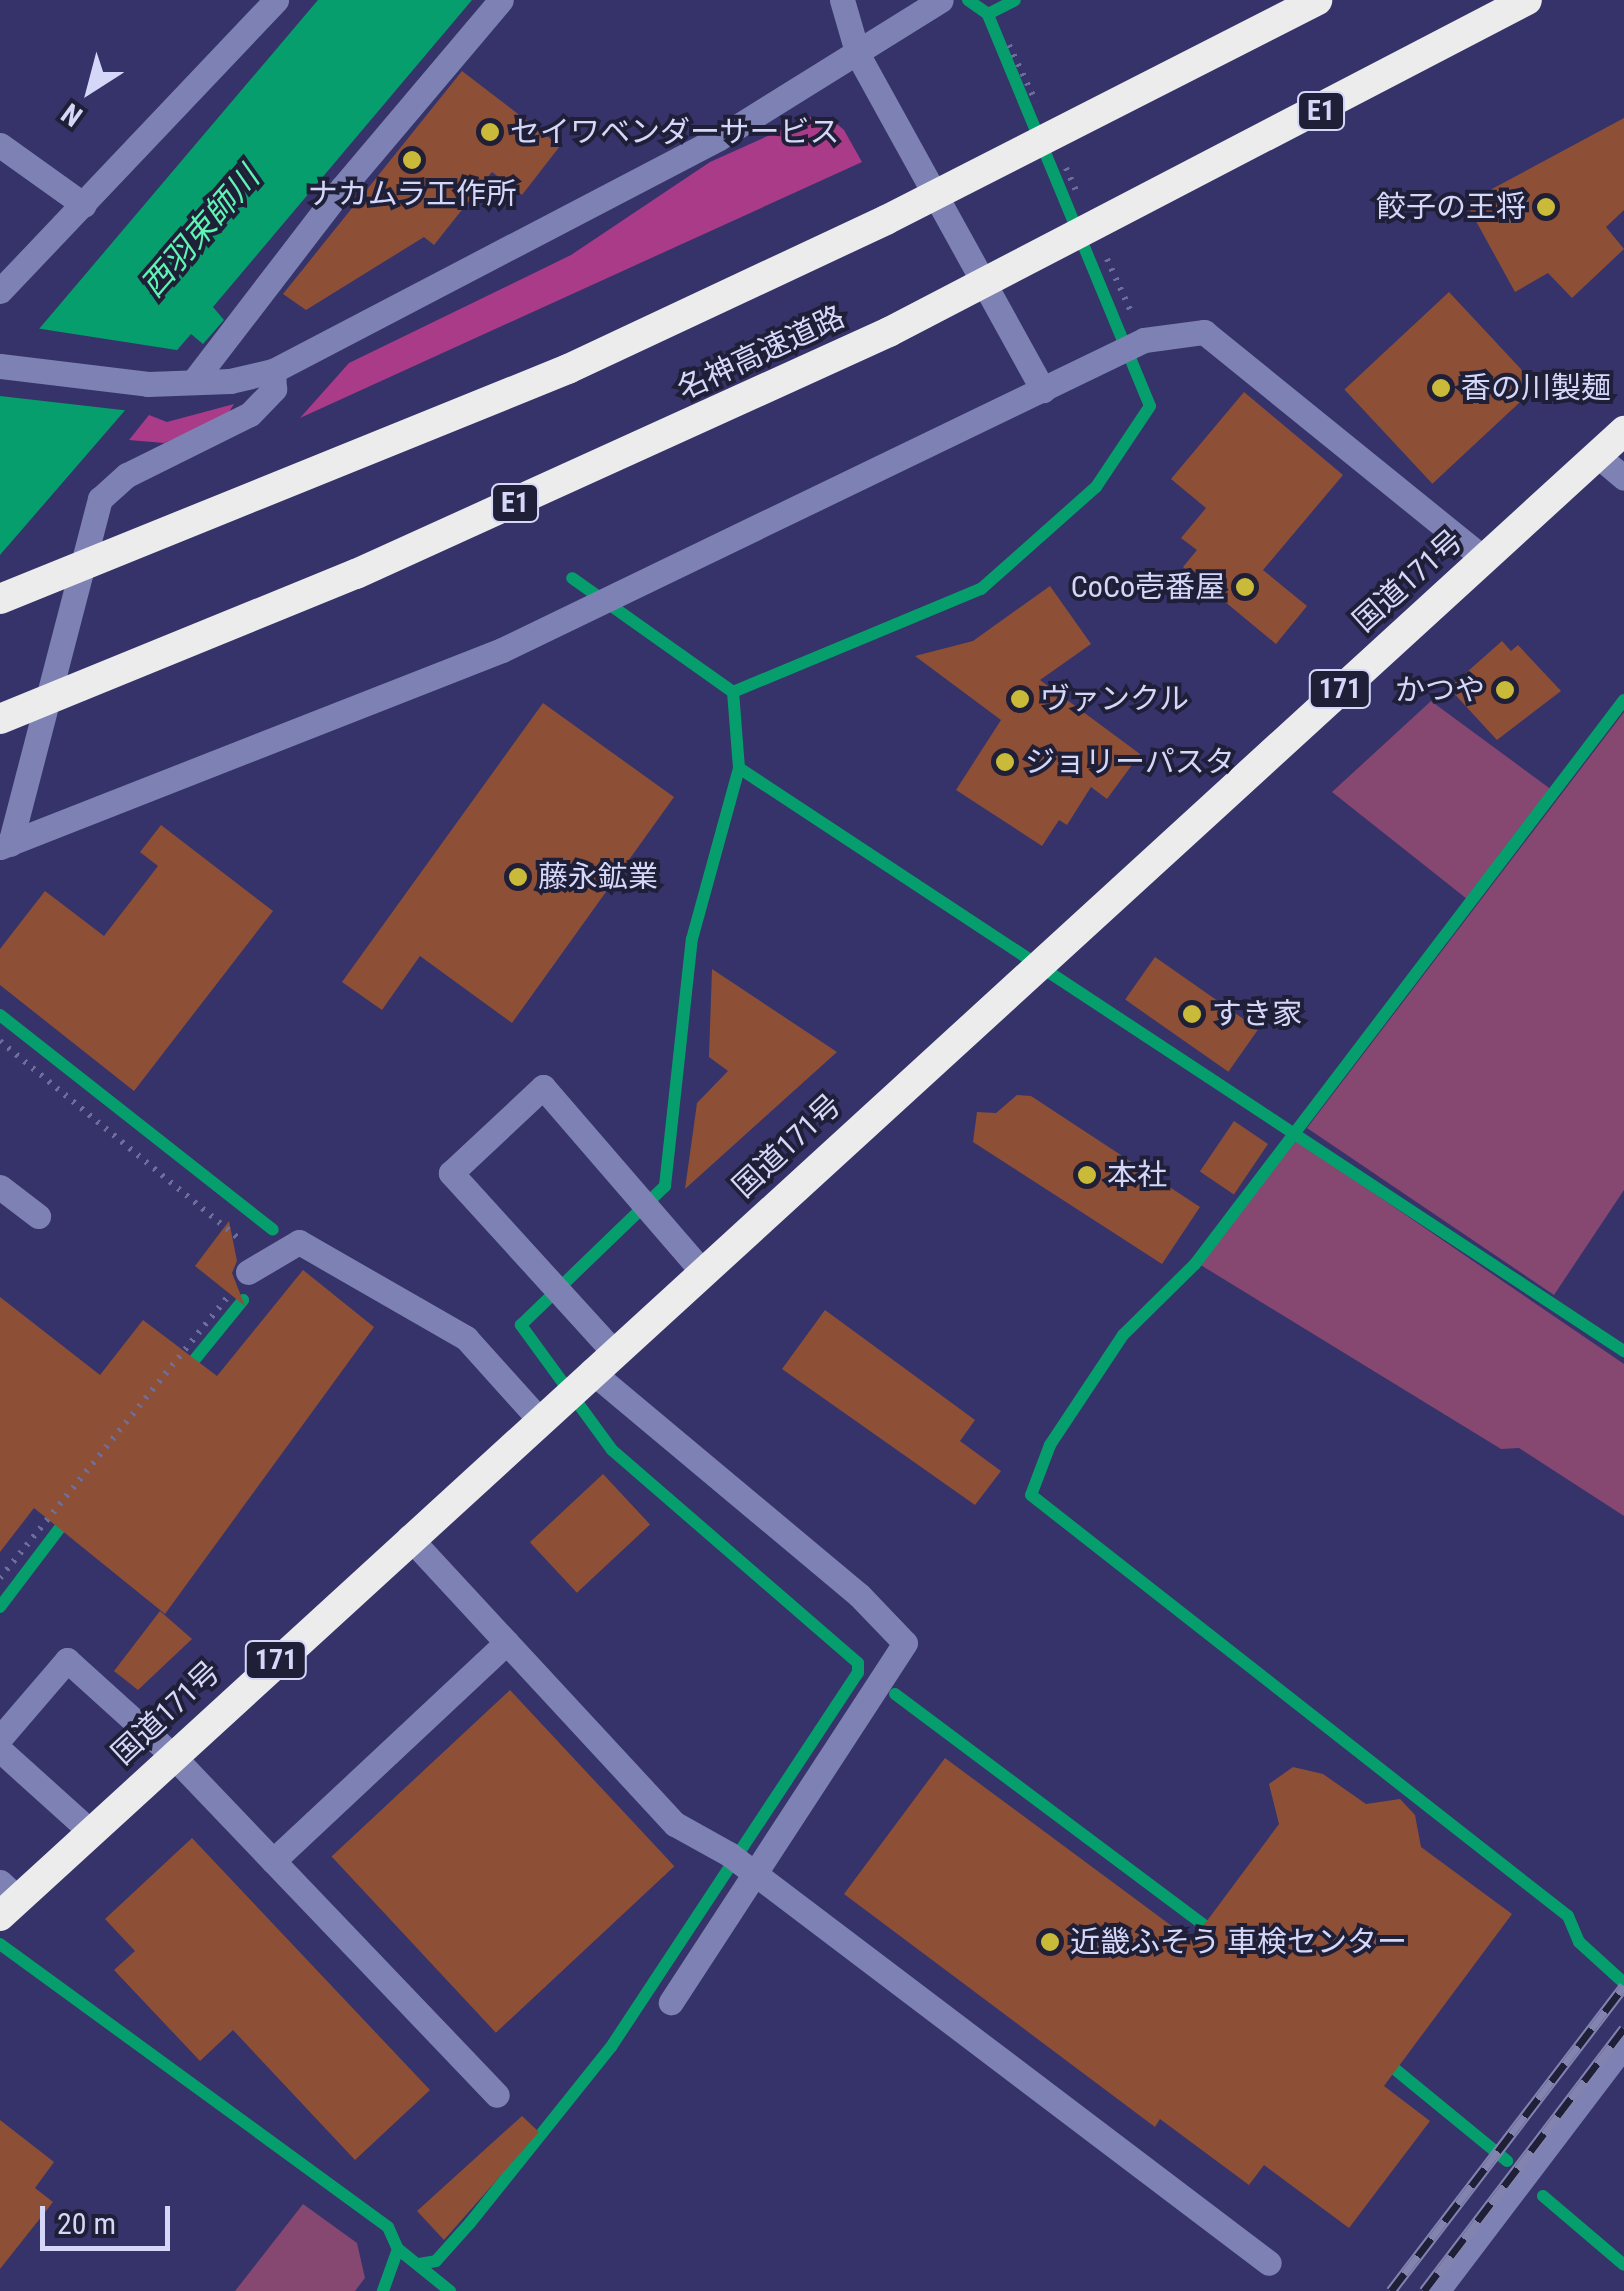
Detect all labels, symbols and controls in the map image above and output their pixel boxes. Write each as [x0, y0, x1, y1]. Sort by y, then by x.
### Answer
north arrow [40, 40, 140, 140]
road number: E1 [1296, 88, 1346, 134]
text: N [55, 96, 89, 133]
place label: セイワベンダーサービス [510, 114, 840, 150]
marker: セイワベンダーサービス [479, 121, 501, 143]
marker: ナカムラ工作所 [401, 149, 423, 171]
water label: 西羽束師川 [133, 159, 267, 305]
place label: ナカムラ工作所 [307, 176, 517, 212]
place label: 餃子の王将 [1376, 189, 1526, 225]
marker: 餃子の王将 [1535, 196, 1557, 218]
street label: 名神高速道路 [672, 299, 850, 407]
place label: 香の川製麺 [1461, 370, 1611, 406]
marker: 香の川製麺 [1430, 377, 1452, 399]
road number: E1 [490, 480, 540, 526]
street label: 国道171号 [1346, 523, 1470, 639]
place label: CoCo壱番屋 [1071, 569, 1225, 605]
marker: CoCo壱番屋 [1234, 576, 1256, 598]
road number: 171 [1308, 666, 1372, 712]
place label: かつや [1395, 672, 1485, 708]
marker: かつや [1494, 679, 1516, 701]
place label: ヴァンクル [1040, 681, 1190, 717]
marker: ヴァンクル [1009, 688, 1031, 710]
place label: ジョリーパスタ [1025, 744, 1235, 780]
marker: ジョリーパスタ [994, 751, 1016, 773]
place label: 藤永鉱業 [538, 859, 658, 895]
marker: 藤永鉱業 [507, 866, 529, 888]
place label: すき家 [1212, 996, 1302, 1032]
marker: すき家 [1181, 1003, 1203, 1025]
street label: 国道171号 [726, 1087, 848, 1205]
place label: 本社 [1107, 1157, 1167, 1193]
marker: 本社 [1076, 1164, 1098, 1186]
road number: 171 [244, 1637, 308, 1683]
street label: 国道171号 [105, 1654, 227, 1772]
place label: 近畿ふそう 車検センター [1070, 1924, 1407, 1960]
marker: 近畿ふそう 車検センター [1039, 1931, 1061, 1953]
scale bar [45, 2186, 175, 2248]
text: 20 m [57, 2206, 116, 2241]

